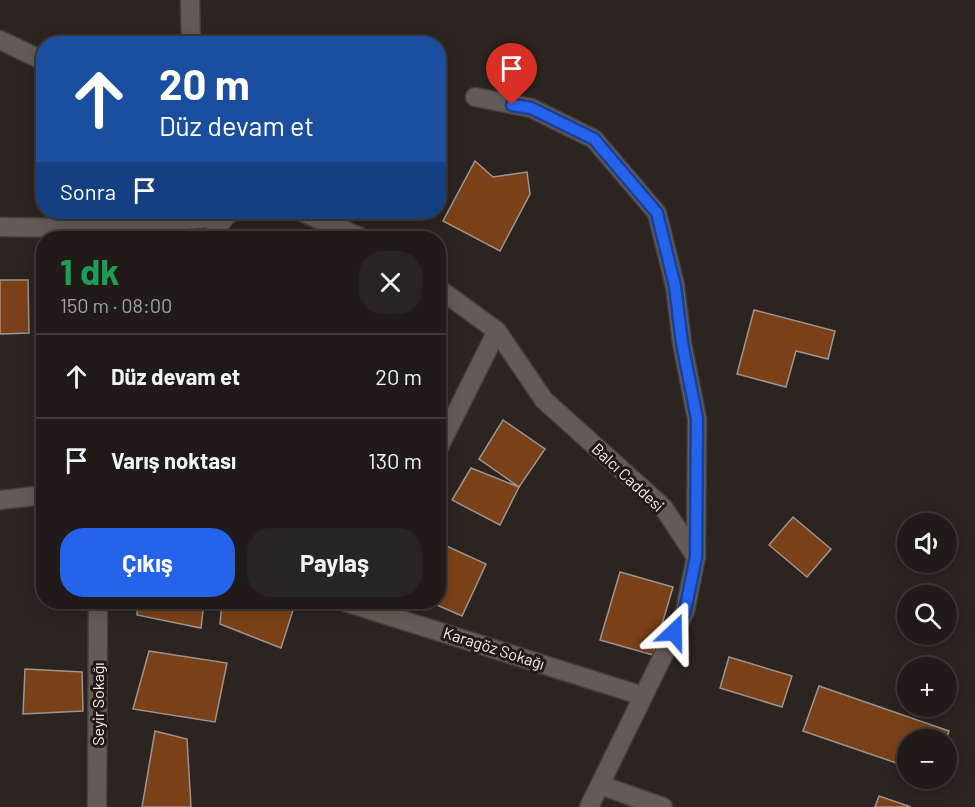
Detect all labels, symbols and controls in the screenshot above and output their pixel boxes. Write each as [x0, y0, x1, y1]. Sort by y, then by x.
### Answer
pin [486, 43, 537, 105]
icon: arrive [495, 52, 528, 85]
text: 20 m [159, 58, 250, 108]
icon: ahead [60, 60, 138, 138]
text: Düz devam et [159, 109, 314, 141]
icon: arrive [128, 174, 161, 207]
text: Sonra [60, 178, 116, 204]
text: 1 dk [60, 249, 120, 292]
button: close [359, 251, 422, 314]
text: 150 m · 08:00 [60, 293, 172, 317]
icon: ahead [60, 360, 93, 393]
text: Düz devam et [111, 363, 240, 389]
text: 20 m [375, 363, 422, 389]
street label: Balcı Caddesi [588, 439, 668, 515]
icon: arrive [60, 444, 93, 477]
text: Varış noktası [111, 447, 236, 473]
text: 130 m [368, 447, 422, 473]
map controls [897, 513, 957, 789]
button: sound [897, 513, 957, 573]
button: Çıkış [60, 528, 235, 597]
button: Paylaş [247, 528, 422, 597]
button: search [897, 585, 957, 645]
position arrow [642, 600, 706, 664]
street label: Karagöz Sokağı [441, 622, 547, 673]
button: + [897, 657, 957, 717]
street label: Seyir Sokağı [88, 662, 107, 746]
button: − [897, 729, 957, 789]

